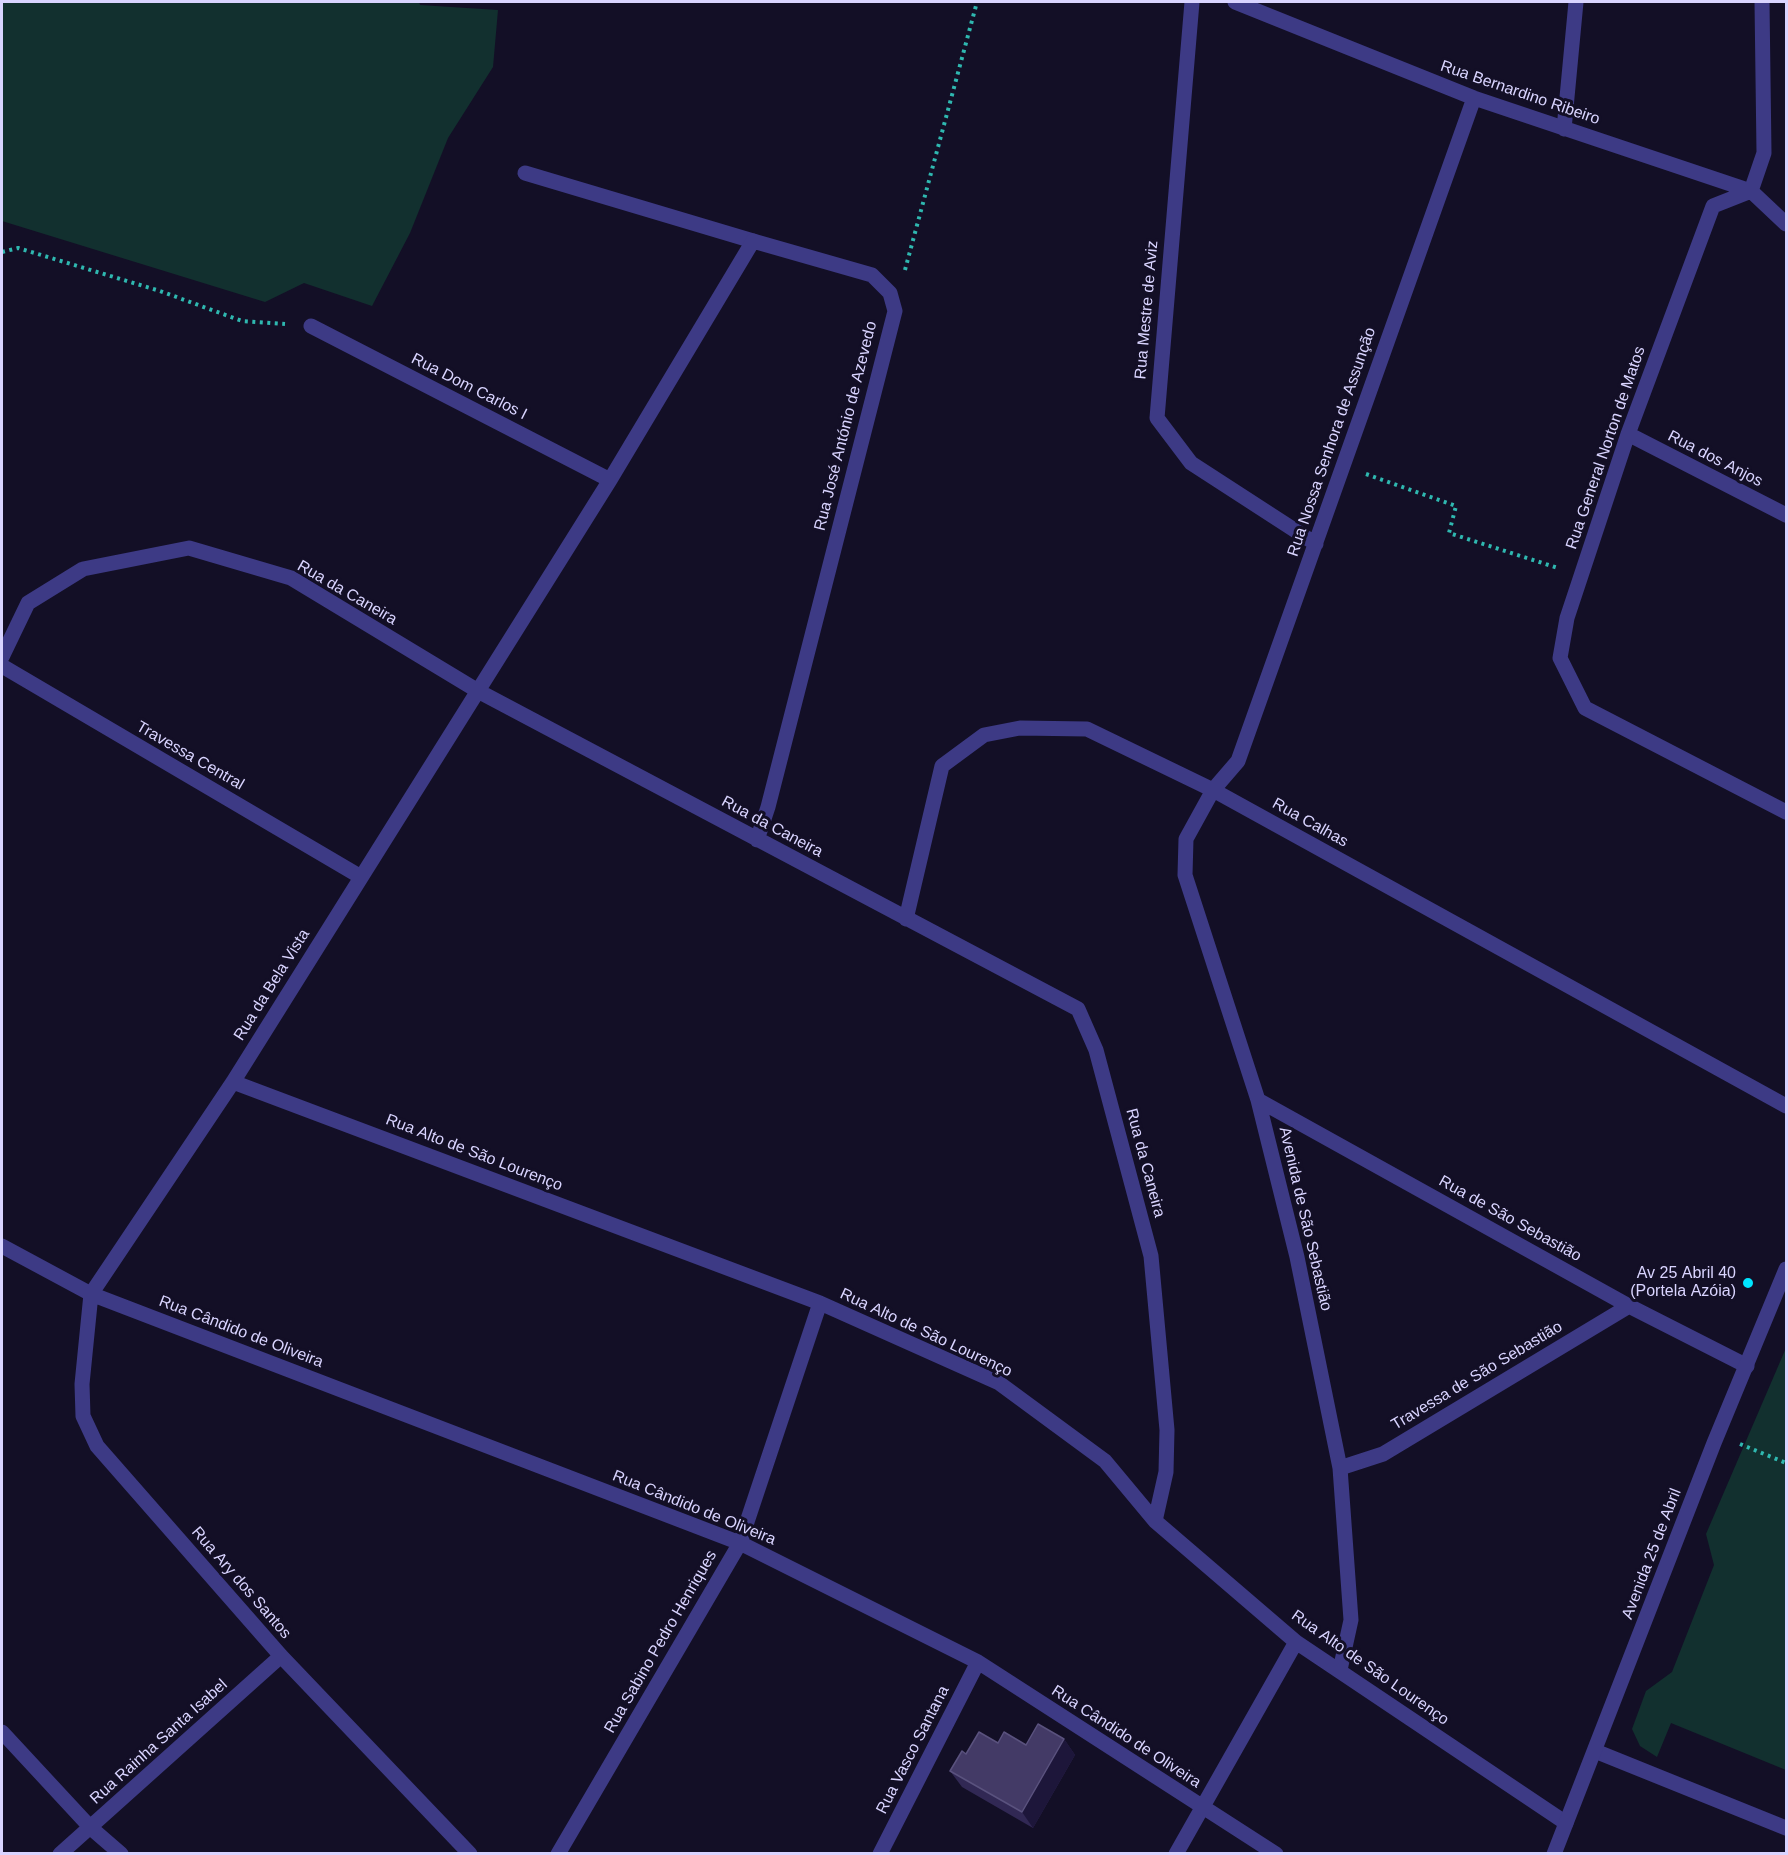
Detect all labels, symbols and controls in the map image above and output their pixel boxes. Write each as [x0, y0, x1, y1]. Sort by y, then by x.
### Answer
street label: Rua Bernardino Ribeiro [1438, 57, 1602, 129]
street label: Rua Mestre de Aviz [1131, 240, 1163, 380]
street label: Rua José António de Azevedo [811, 319, 881, 533]
street label: Rua Nossa Senhora de Assunção [1284, 325, 1380, 559]
street label: Rua General Norton de Matos [1562, 344, 1650, 552]
street label: Rua Dom Carlos I [408, 350, 530, 424]
street label: Rua dos Anjos [1664, 427, 1766, 491]
street label: Rua da Caneira [294, 557, 400, 629]
street label: Travessa Central [133, 717, 247, 795]
street label: Rua da Caneira [718, 792, 826, 862]
street label: Rua Calhas [1269, 794, 1351, 852]
street label: Rua da Bela Vista [230, 926, 314, 1044]
street label: Rua da Caneira [1121, 1106, 1169, 1220]
street label: Rua Alto de São Lourenço [383, 1110, 565, 1196]
street label: Avenida de São Sebastião [1274, 1125, 1336, 1313]
street label: Rua de São Sebastião [1435, 1172, 1585, 1266]
place label: Av 25 Abril 40 (Portela Azóia) [1630, 1264, 1736, 1302]
marker: Av 25 Abril 40 (Portela Azóia) [1741, 1276, 1755, 1290]
street label: Rua Alto de São Lourenço [837, 1285, 1015, 1381]
street label: Rua Cândido de Oliveira [156, 1292, 326, 1372]
street label: Travessa de São Sebastião [1388, 1317, 1566, 1435]
street label: Rua Cândido de Oliveira [610, 1466, 778, 1550]
street label: Avenida 25 de Abril [1618, 1486, 1686, 1622]
street label: Rua Ary dos Santos [187, 1523, 295, 1643]
street label: Rua Sabino Pedro Henriques [601, 1547, 721, 1737]
street label: Rua Alto de São Lourenço [1288, 1606, 1452, 1730]
street label: Rua Rainha Santa Isabel [86, 1675, 232, 1809]
street label: Rua Cândido de Oliveira [1048, 1681, 1204, 1793]
street label: Rua Vasco Santana [872, 1683, 954, 1817]

